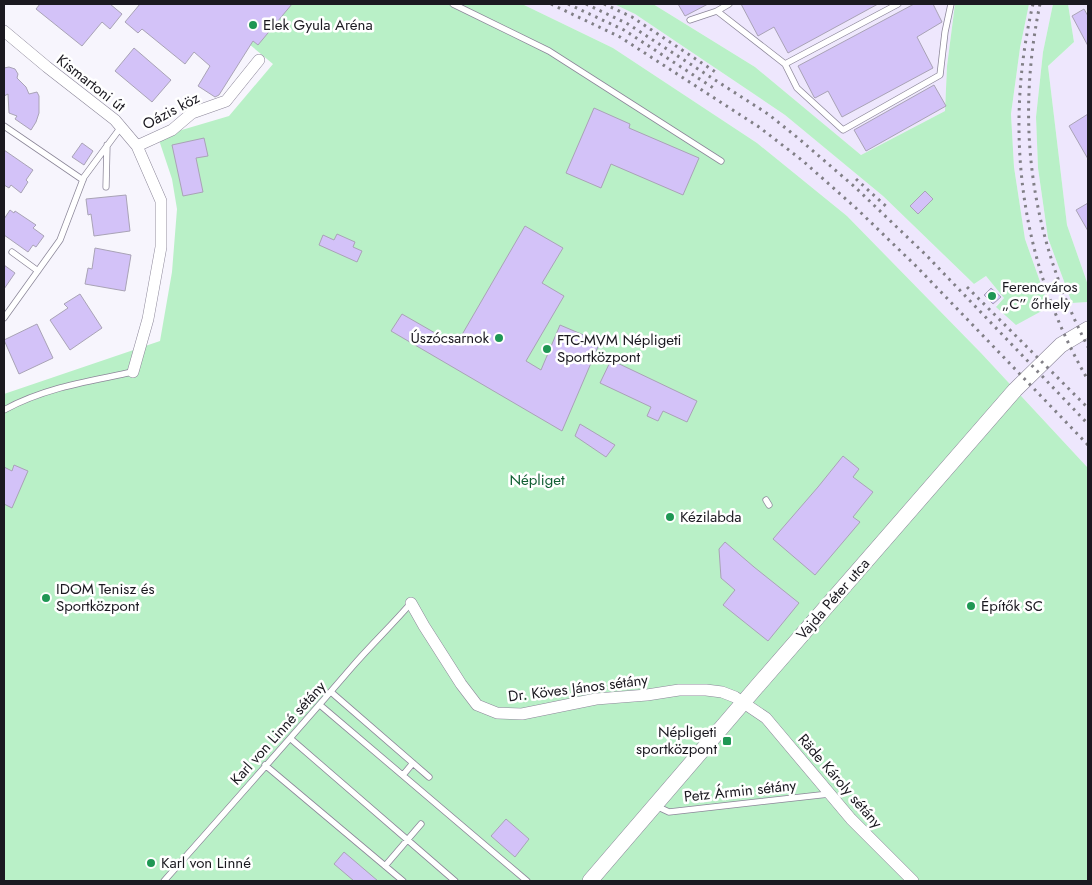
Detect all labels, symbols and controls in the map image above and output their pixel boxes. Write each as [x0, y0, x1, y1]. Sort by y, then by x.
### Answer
place label: Elek Gyula Aréna [263, 14, 373, 36]
marker: Elek Gyula Aréna [247, 19, 259, 31]
street label: Kismartoni út [52, 49, 130, 117]
street label: Oázis köz [139, 87, 203, 135]
place label: Ferencváros „C” őrhely [1002, 276, 1078, 315]
marker: Ferencváros „C” őrhely [986, 290, 998, 302]
place label: Úszócsarnok [410, 327, 489, 349]
place label: FTC-MVM Népligeti Sportközpont [557, 329, 681, 368]
marker: Úszócsarnok [493, 332, 505, 344]
marker: FTC-MVM Népligeti Sportközpont [541, 343, 553, 355]
park label: Népliget [509, 469, 565, 491]
place label: Kézilabda [680, 506, 742, 528]
marker: Kézilabda [664, 511, 676, 523]
street label: Vajda Péter utca [791, 553, 875, 645]
place label: IDOM Tenisz és Sportközpont [56, 578, 155, 617]
marker: IDOM Tenisz és Sportközpont [40, 592, 52, 604]
place label: Építők SC [981, 595, 1043, 617]
marker: Építők SC [965, 600, 977, 612]
street label: Dr. Köves János sétány [507, 668, 650, 707]
street label: Karl von Linné sétány [225, 676, 331, 790]
place label: Népligeti sportközpont [636, 721, 717, 760]
street label: Räde Károly sétány [793, 729, 888, 833]
marker: Népligeti sportközpont [721, 735, 733, 747]
street label: Petz Ármin sétány [683, 774, 798, 808]
place label: Karl von Linné [161, 852, 251, 874]
marker: Karl von Linné [145, 857, 157, 869]

